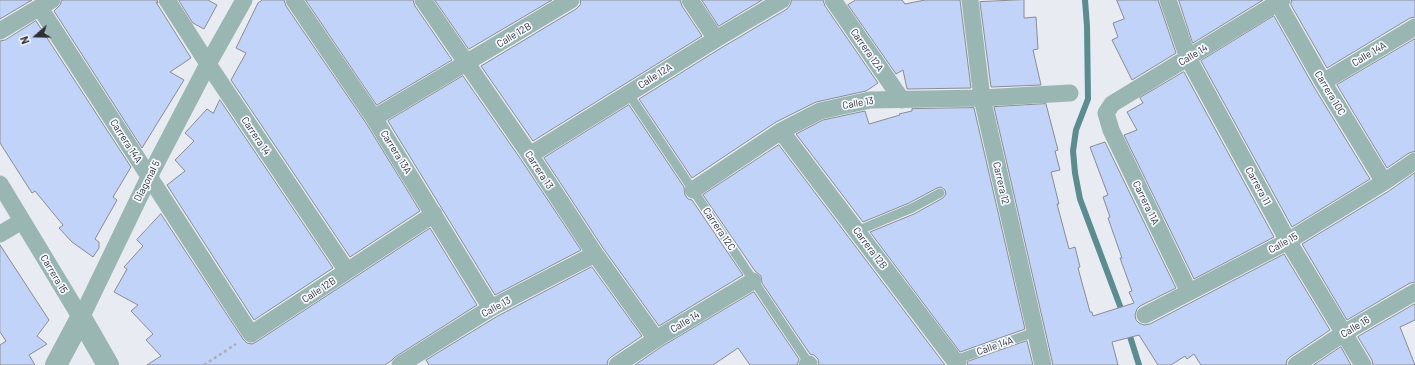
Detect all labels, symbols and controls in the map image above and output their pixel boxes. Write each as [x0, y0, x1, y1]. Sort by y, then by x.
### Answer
north arrow [16, 16, 56, 56]
street label: Calle 12B [495, 20, 533, 50]
street label: Carrera 12A [848, 26, 886, 74]
text: N [17, 35, 32, 46]
street label: Calle 14A [1350, 39, 1388, 69]
street label: Calle 14 [1176, 42, 1210, 68]
street label: Calle 12A [636, 61, 674, 91]
street label: Carrera 10C [1312, 69, 1348, 117]
street label: Calle 13 [841, 94, 875, 112]
street label: Carrera 14 [239, 115, 273, 157]
street label: Carrera 14A [107, 117, 145, 165]
street label: Carrera 13A [378, 128, 414, 176]
street label: Carrera 13 [522, 149, 556, 191]
street label: Diagonal 5 [132, 158, 162, 204]
street label: Carrera 12 [990, 161, 1012, 205]
street label: Carrera 11 [1243, 165, 1273, 207]
street label: Carrera 11A [1130, 179, 1162, 227]
street label: Carrera 12C [700, 205, 738, 253]
street label: Carrera 12B [850, 225, 890, 271]
street label: Calle 15 [1266, 230, 1300, 256]
street label: Carrera 15 [38, 252, 70, 296]
street label: Calle 12B [300, 275, 338, 305]
street label: Calle 13 [479, 294, 513, 320]
street label: Calle 14 [668, 309, 702, 335]
street label: Calle 16 [1338, 314, 1372, 340]
street label: Calle 14A [975, 334, 1015, 358]

